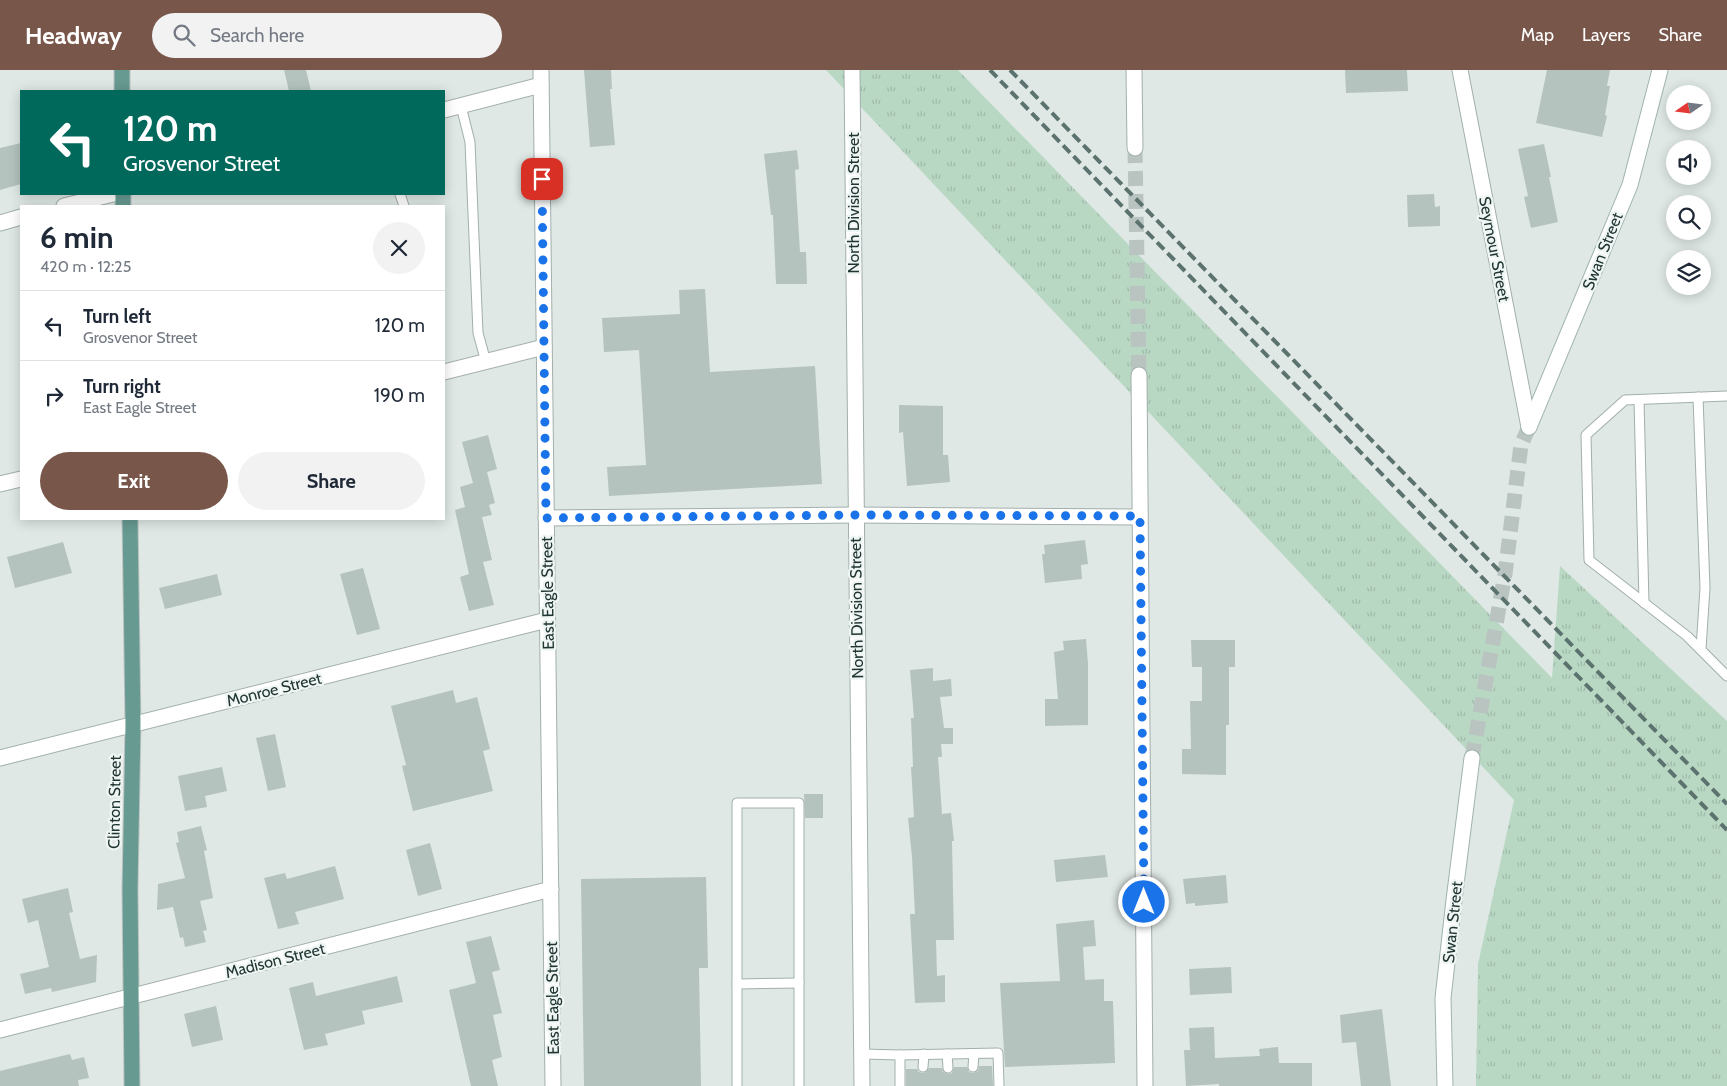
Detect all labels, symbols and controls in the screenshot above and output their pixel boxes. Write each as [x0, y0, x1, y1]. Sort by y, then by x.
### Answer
search box [152, 13, 502, 58]
text: Headway [25, 21, 122, 50]
icon: search [170, 21, 198, 49]
text: Search here [210, 24, 304, 47]
text: Map [1521, 24, 1554, 46]
text: Layers [1582, 24, 1631, 46]
text: Share [1659, 24, 1702, 46]
north arrow [1666, 85, 1711, 130]
map controls [1666, 85, 1711, 295]
text: 120 m [123, 107, 217, 150]
icon: left [40, 110, 105, 175]
street label: North Division Street [844, 132, 863, 274]
button: sound [1666, 140, 1711, 185]
text: Grosvenor Street [123, 150, 280, 177]
pin [521, 158, 563, 200]
icon: arrive [528, 165, 556, 193]
street label: Seymour Street [1475, 195, 1514, 304]
button: search [1666, 195, 1711, 240]
street label: Swan Street [1578, 209, 1627, 293]
text: 6 min [40, 219, 113, 256]
button: close [373, 222, 425, 274]
button: layers [1666, 250, 1711, 295]
text: 420 m · 12:25 [40, 257, 131, 276]
text: Turn left [83, 305, 151, 328]
icon: left [40, 312, 68, 340]
text: 120 m [375, 314, 425, 337]
text: Grosvenor Street [83, 328, 197, 347]
text: Turn right [83, 375, 161, 398]
icon: right [40, 382, 68, 410]
text: 190 m [374, 384, 425, 407]
text: East Eagle Street [83, 398, 196, 417]
button: Exit [40, 452, 228, 510]
button: Share [238, 452, 425, 510]
street label: East Eagle Street [537, 536, 558, 650]
street label: North Division Street [846, 537, 867, 679]
street label: Monroe Street [225, 668, 324, 710]
street label: Clinton Street [104, 754, 125, 849]
position arrow [1117, 875, 1169, 927]
street label: Swan Street [1439, 880, 1466, 964]
street label: Madison Street [223, 939, 327, 982]
street label: East Eagle Street [542, 941, 563, 1055]

